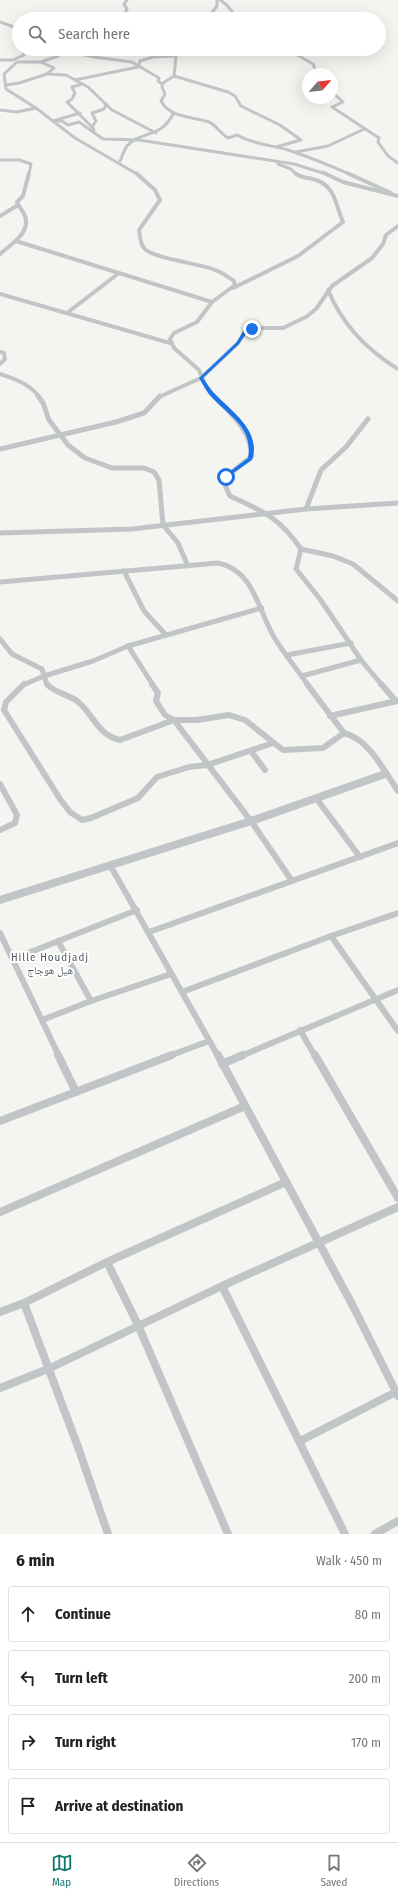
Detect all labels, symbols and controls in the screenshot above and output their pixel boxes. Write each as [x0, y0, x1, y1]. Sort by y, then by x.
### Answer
search box [12, 12, 386, 56]
icon: search [26, 23, 48, 45]
text: Search here [58, 25, 130, 43]
north arrow [302, 68, 338, 104]
route end [243, 320, 261, 338]
route start [217, 468, 235, 486]
district label: Hille Houdjadj هيل هوجاج [11, 951, 89, 977]
text: 6 min [16, 1550, 55, 1571]
text: Walk · 450 m [316, 1553, 382, 1568]
icon: ahead [17, 1603, 39, 1625]
text: Continue [55, 1605, 111, 1623]
text: 80 m [355, 1607, 381, 1622]
icon: left [17, 1667, 39, 1689]
text: Turn left [55, 1669, 108, 1687]
text: 200 m [349, 1671, 381, 1686]
icon: right [17, 1731, 39, 1753]
text: Turn right [55, 1733, 116, 1751]
text: 170 m [351, 1735, 381, 1750]
icon: arrive [17, 1795, 39, 1817]
text: Arrive at destination [55, 1797, 183, 1815]
tab: Map [51, 1852, 73, 1889]
tab: Directions [174, 1852, 219, 1889]
tab: Saved [321, 1852, 347, 1889]

